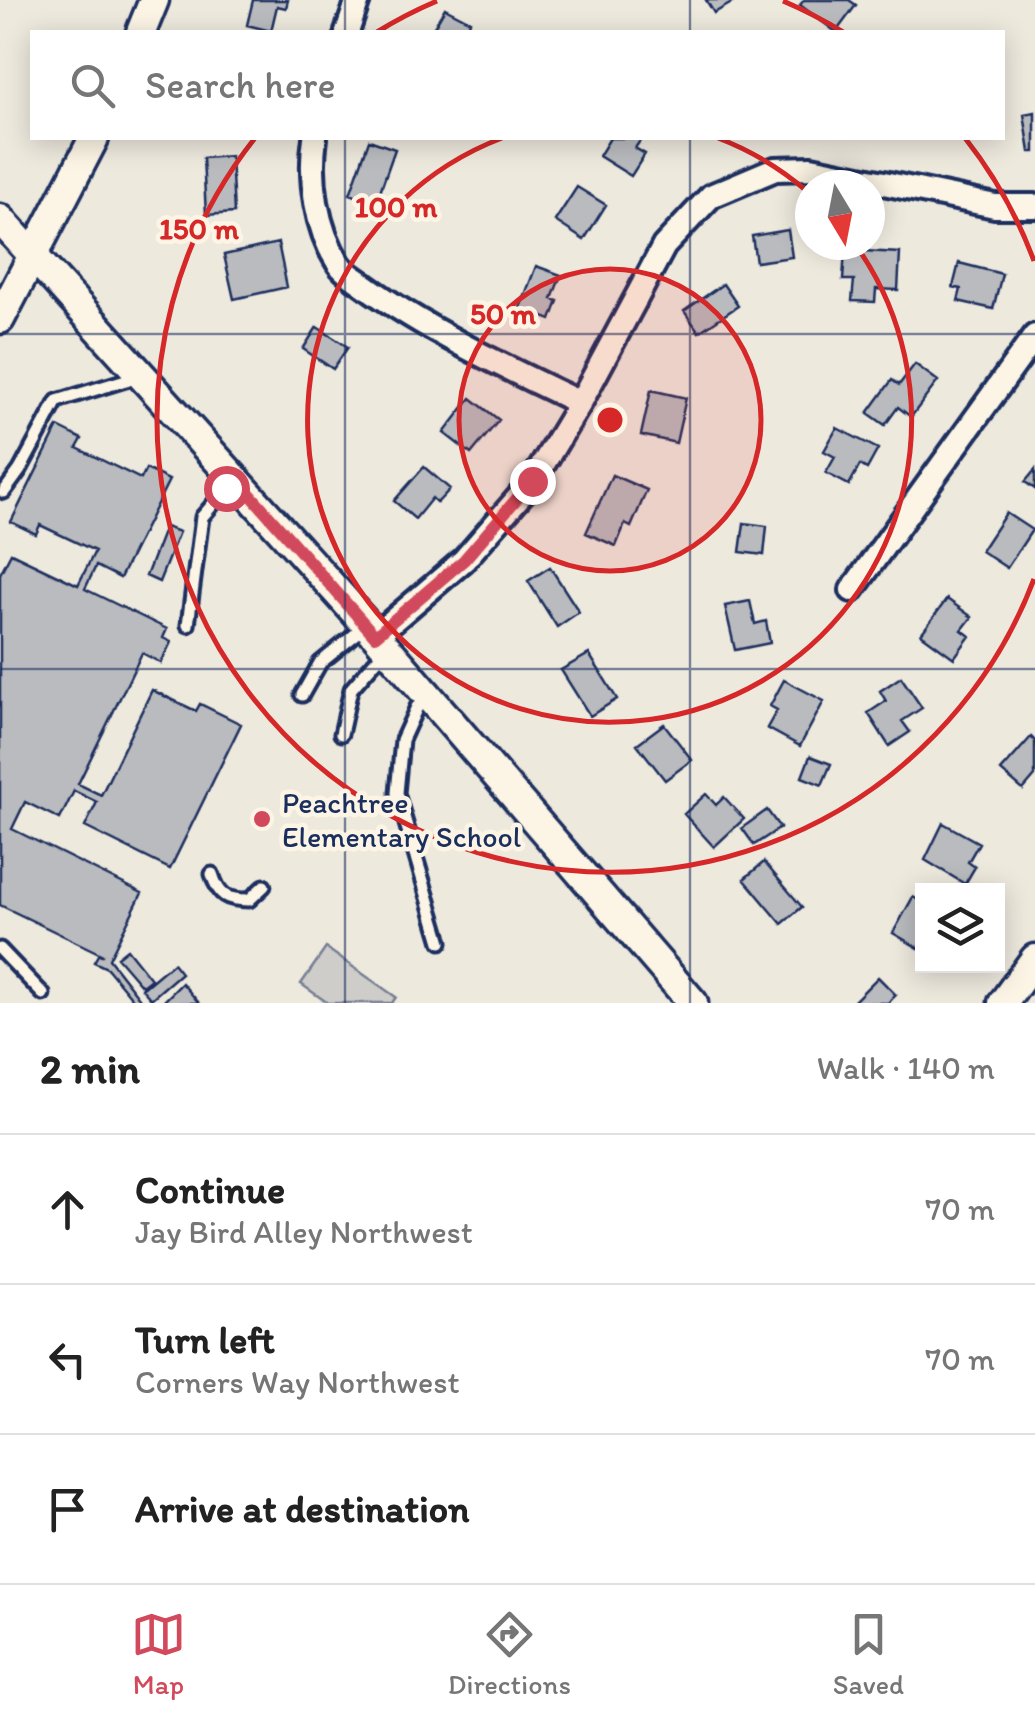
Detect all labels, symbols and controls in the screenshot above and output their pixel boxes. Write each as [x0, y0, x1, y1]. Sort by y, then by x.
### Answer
search box [30, 30, 1005, 140]
icon: search [65, 58, 120, 113]
text: Search here [145, 62, 336, 108]
north arrow [795, 170, 885, 260]
text: 100 m [355, 188, 438, 225]
text: 150 m [159, 210, 240, 247]
text: 50 m [470, 295, 537, 332]
centre of rings [592, 402, 628, 438]
route end [510, 459, 556, 505]
route start [204, 466, 250, 512]
place label: Peachtree Elementary School [282, 784, 522, 855]
marker: Peachtree Elementary School [251, 808, 273, 830]
map controls [915, 883, 1005, 973]
button: layers [915, 883, 1005, 973]
text: 2 min [40, 1043, 140, 1094]
text: Walk · 140 m [817, 1049, 995, 1087]
text: Continue [135, 1167, 285, 1213]
icon: ahead [40, 1182, 95, 1237]
text: 70 m [925, 1190, 995, 1228]
text: Jay Bird Alley Northwest [135, 1213, 473, 1251]
text: Turn left [135, 1317, 275, 1363]
icon: left [40, 1332, 95, 1387]
text: 70 m [925, 1340, 995, 1378]
text: Corners Way Northwest [135, 1363, 460, 1401]
icon: arrive [40, 1482, 95, 1537]
text: Arrive at destination [135, 1486, 470, 1532]
tab: Map [131, 1607, 186, 1701]
tab: Directions [448, 1607, 571, 1701]
tab: Saved [833, 1607, 904, 1701]

